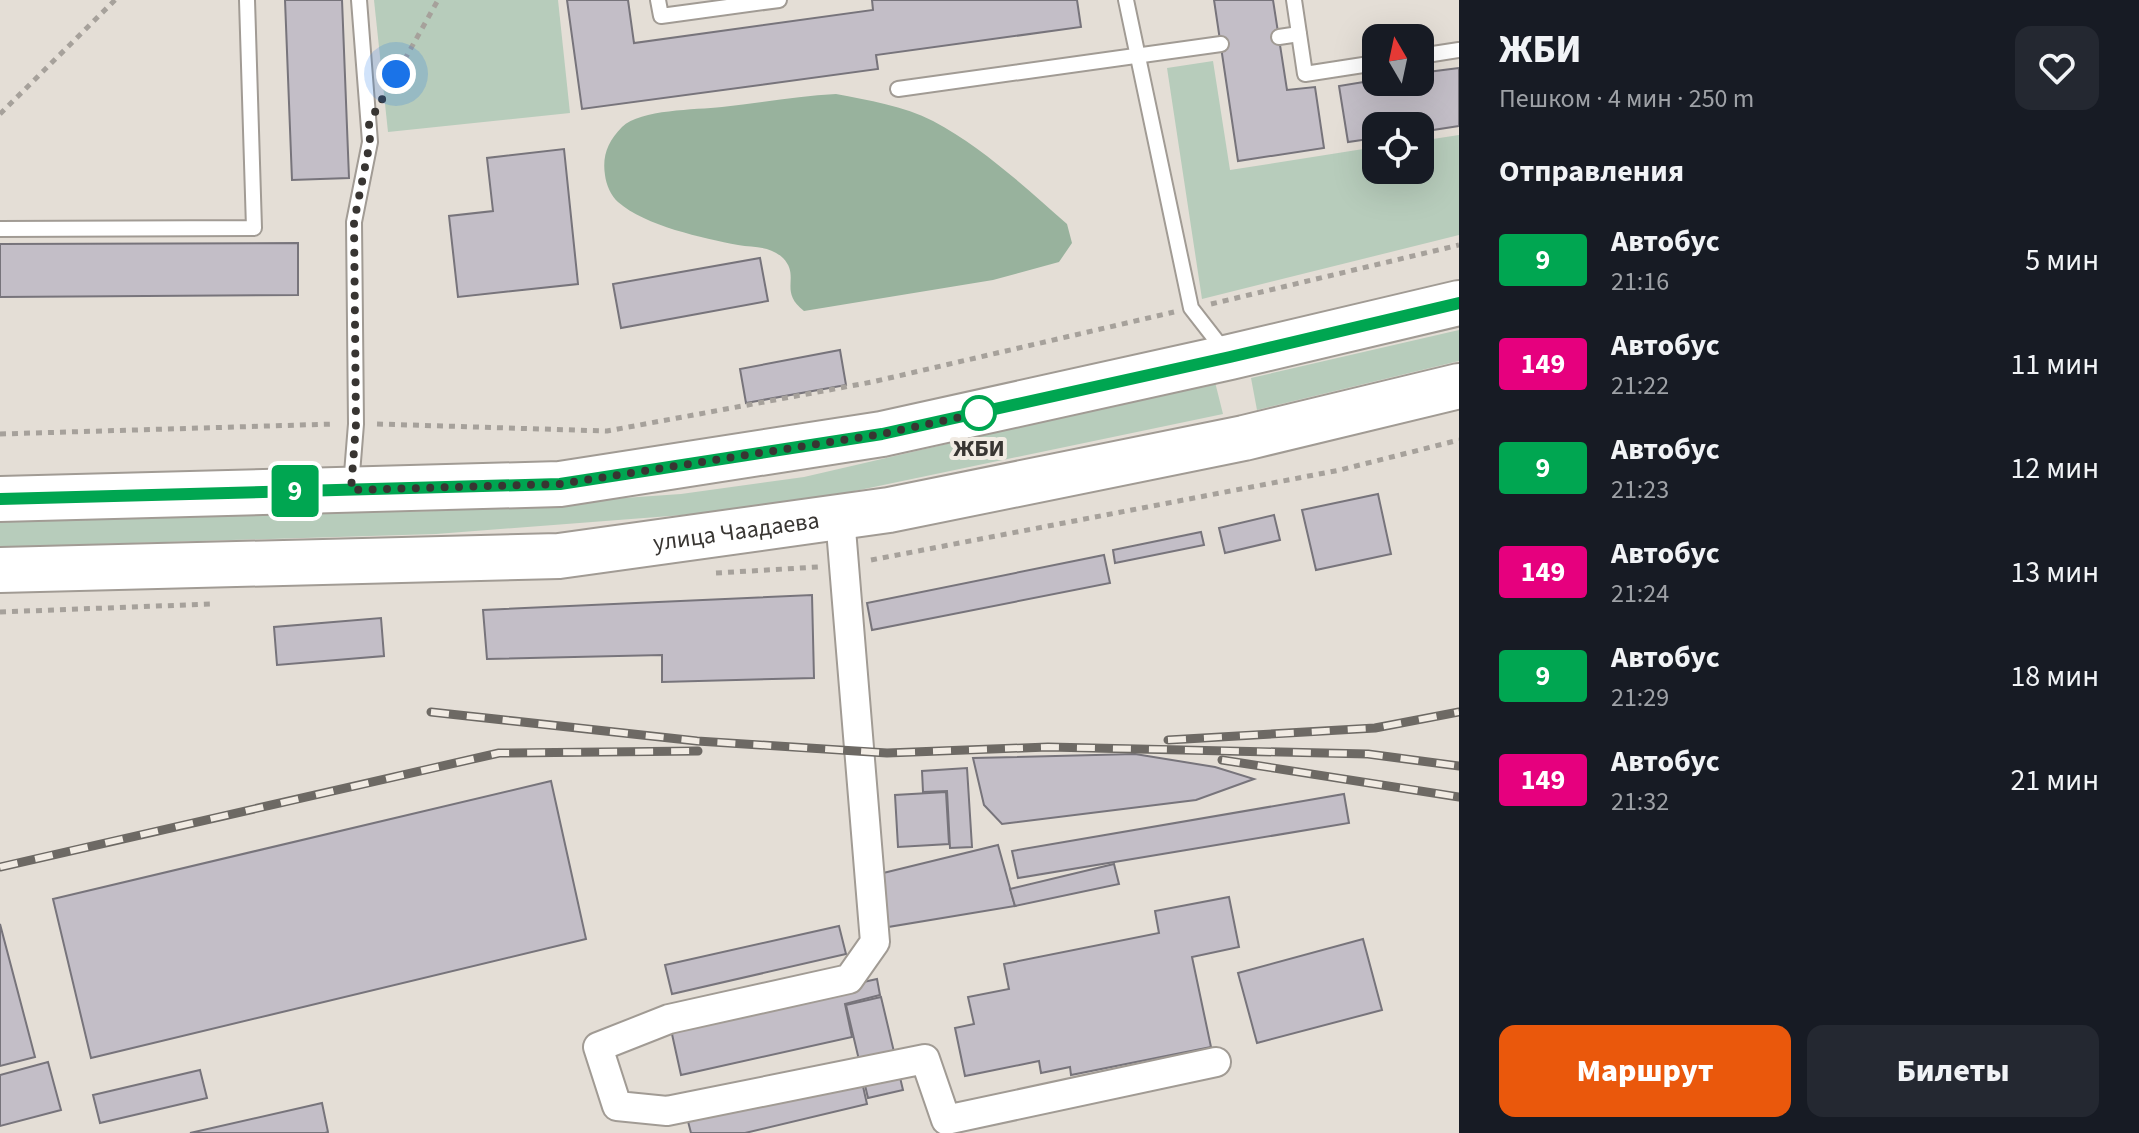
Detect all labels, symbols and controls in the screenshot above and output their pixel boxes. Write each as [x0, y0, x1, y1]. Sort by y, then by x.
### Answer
text: ЖБИ [1499, 23, 1581, 77]
north arrow [1362, 24, 1434, 96]
map controls [1362, 24, 1434, 184]
button: heart [2015, 26, 2099, 110]
your location [376, 54, 416, 94]
text: Пешком · 4 мин · 250 m [1499, 80, 1754, 117]
button: locate [1362, 112, 1434, 184]
text: Отправления [1499, 150, 1684, 193]
text: Автобус [1611, 220, 1720, 263]
text: 5 мин [2025, 239, 2099, 282]
text: 9 [1536, 240, 1550, 280]
text: 21:16 [1611, 263, 1669, 300]
text: Автобус [1611, 324, 1720, 367]
text: 11 мин [2010, 343, 2099, 386]
text: 149 [1521, 344, 1565, 384]
text: 21:22 [1611, 367, 1669, 404]
marker: ЖБИ [962, 396, 996, 430]
text: Автобус [1611, 428, 1720, 471]
place label: ЖБИ [953, 431, 1005, 466]
text: 12 мин [2010, 447, 2099, 490]
text: 9 [1536, 448, 1550, 488]
line badge: 9 [269, 465, 321, 517]
text: 9 [288, 471, 302, 511]
text: 21:23 [1611, 471, 1669, 508]
street label: улица Чаадаева [651, 503, 822, 561]
text: Автобус [1611, 532, 1720, 575]
text: 13 мин [2010, 551, 2099, 594]
text: 149 [1521, 552, 1565, 592]
text: 21:24 [1611, 575, 1669, 612]
text: Автобус [1611, 636, 1720, 679]
text: 18 мин [2010, 655, 2099, 698]
text: 9 [1536, 656, 1550, 696]
text: 21:29 [1611, 679, 1669, 716]
text: Автобус [1611, 740, 1720, 783]
text: 21 мин [2010, 759, 2099, 802]
text: 149 [1521, 760, 1565, 800]
text: 21:32 [1611, 783, 1669, 820]
button: Маршрут [1499, 1025, 1791, 1117]
button: Билеты [1807, 1025, 2099, 1117]

